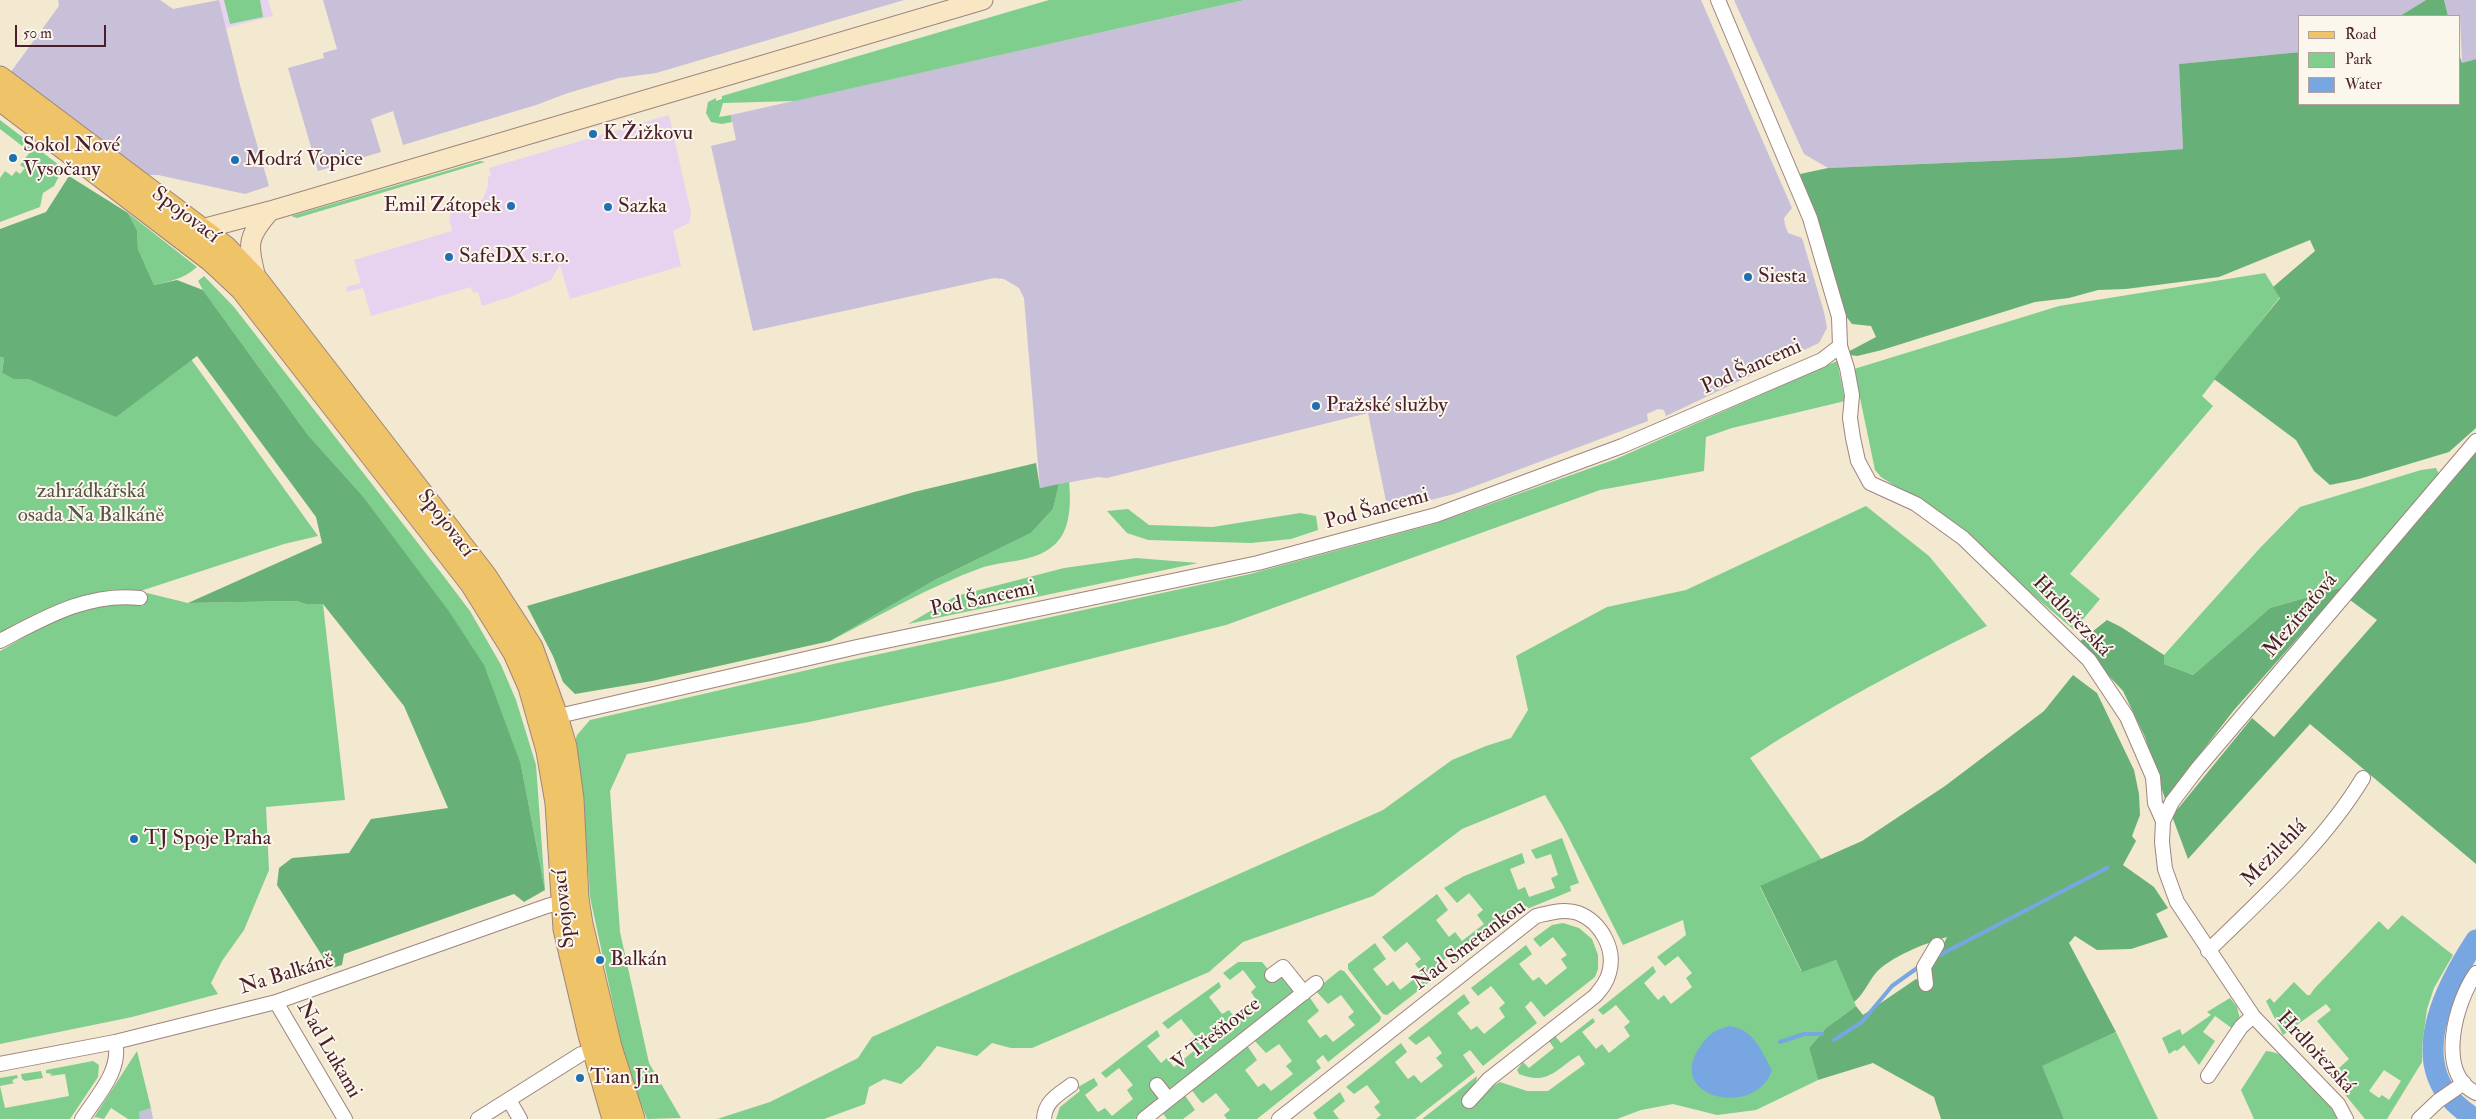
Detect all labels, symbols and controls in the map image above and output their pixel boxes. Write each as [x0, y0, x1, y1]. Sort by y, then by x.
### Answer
scale bar [18, 15, 109, 47]
legend [2298, 15, 2461, 105]
text: 50 m [23, 24, 52, 43]
text: Road [2345, 25, 2376, 44]
text: Park [2345, 50, 2372, 69]
text: Water [2345, 75, 2382, 94]
place label: K Žižkovu [603, 121, 693, 147]
marker: K Žižkovu [587, 128, 599, 140]
place label: Sokol Nové Vysočany [23, 133, 120, 183]
place label: Modrá Vopice [245, 147, 363, 173]
marker: Sokol Nové Vysočany [7, 152, 19, 164]
marker: Modrá Vopice [229, 154, 241, 166]
street label: Spojovací [146, 182, 224, 250]
place label: Emil Zátopek [384, 193, 501, 219]
place label: Sazka [618, 194, 667, 220]
marker: Emil Zátopek [505, 200, 517, 212]
marker: Sazka [602, 201, 614, 213]
place label: SafeDX s.r.o. [459, 244, 569, 270]
marker: SafeDX s.r.o. [443, 251, 455, 263]
place label: Siesta [1758, 264, 1807, 290]
marker: Siesta [1742, 271, 1754, 283]
street label: Pod Šancemi [1698, 335, 1806, 401]
place label: Pražské služby [1326, 393, 1448, 419]
marker: Pražské služby [1310, 400, 1322, 412]
park label: zahrádkářská osada Na Balkáně [18, 479, 164, 529]
street label: Pod Šancemi [1322, 484, 1432, 536]
street label: Spojovací [411, 485, 479, 563]
street label: Mezitraťová [2259, 569, 2343, 663]
street label: Hrdlořezská [2026, 571, 2116, 663]
street label: Pod Šancemi [928, 577, 1038, 623]
street label: Mezilehlá [2237, 815, 2313, 893]
place label: TJ Spoje Praha [144, 826, 271, 852]
marker: TJ Spoje Praha [128, 833, 140, 845]
street label: Spojovací [548, 868, 582, 950]
street label: Nad Smetankou [1408, 895, 1532, 997]
place label: Balkán [610, 947, 667, 973]
street label: Na Balkáně [237, 949, 337, 1001]
marker: Balkán [594, 954, 606, 966]
street label: V Třešňovce [1168, 993, 1266, 1077]
street label: Nad Lukami [290, 997, 366, 1103]
street label: Hrdlořezská [2271, 1007, 2359, 1099]
place label: Tian Jin [590, 1065, 660, 1091]
marker: Tian Jin [574, 1072, 586, 1084]

